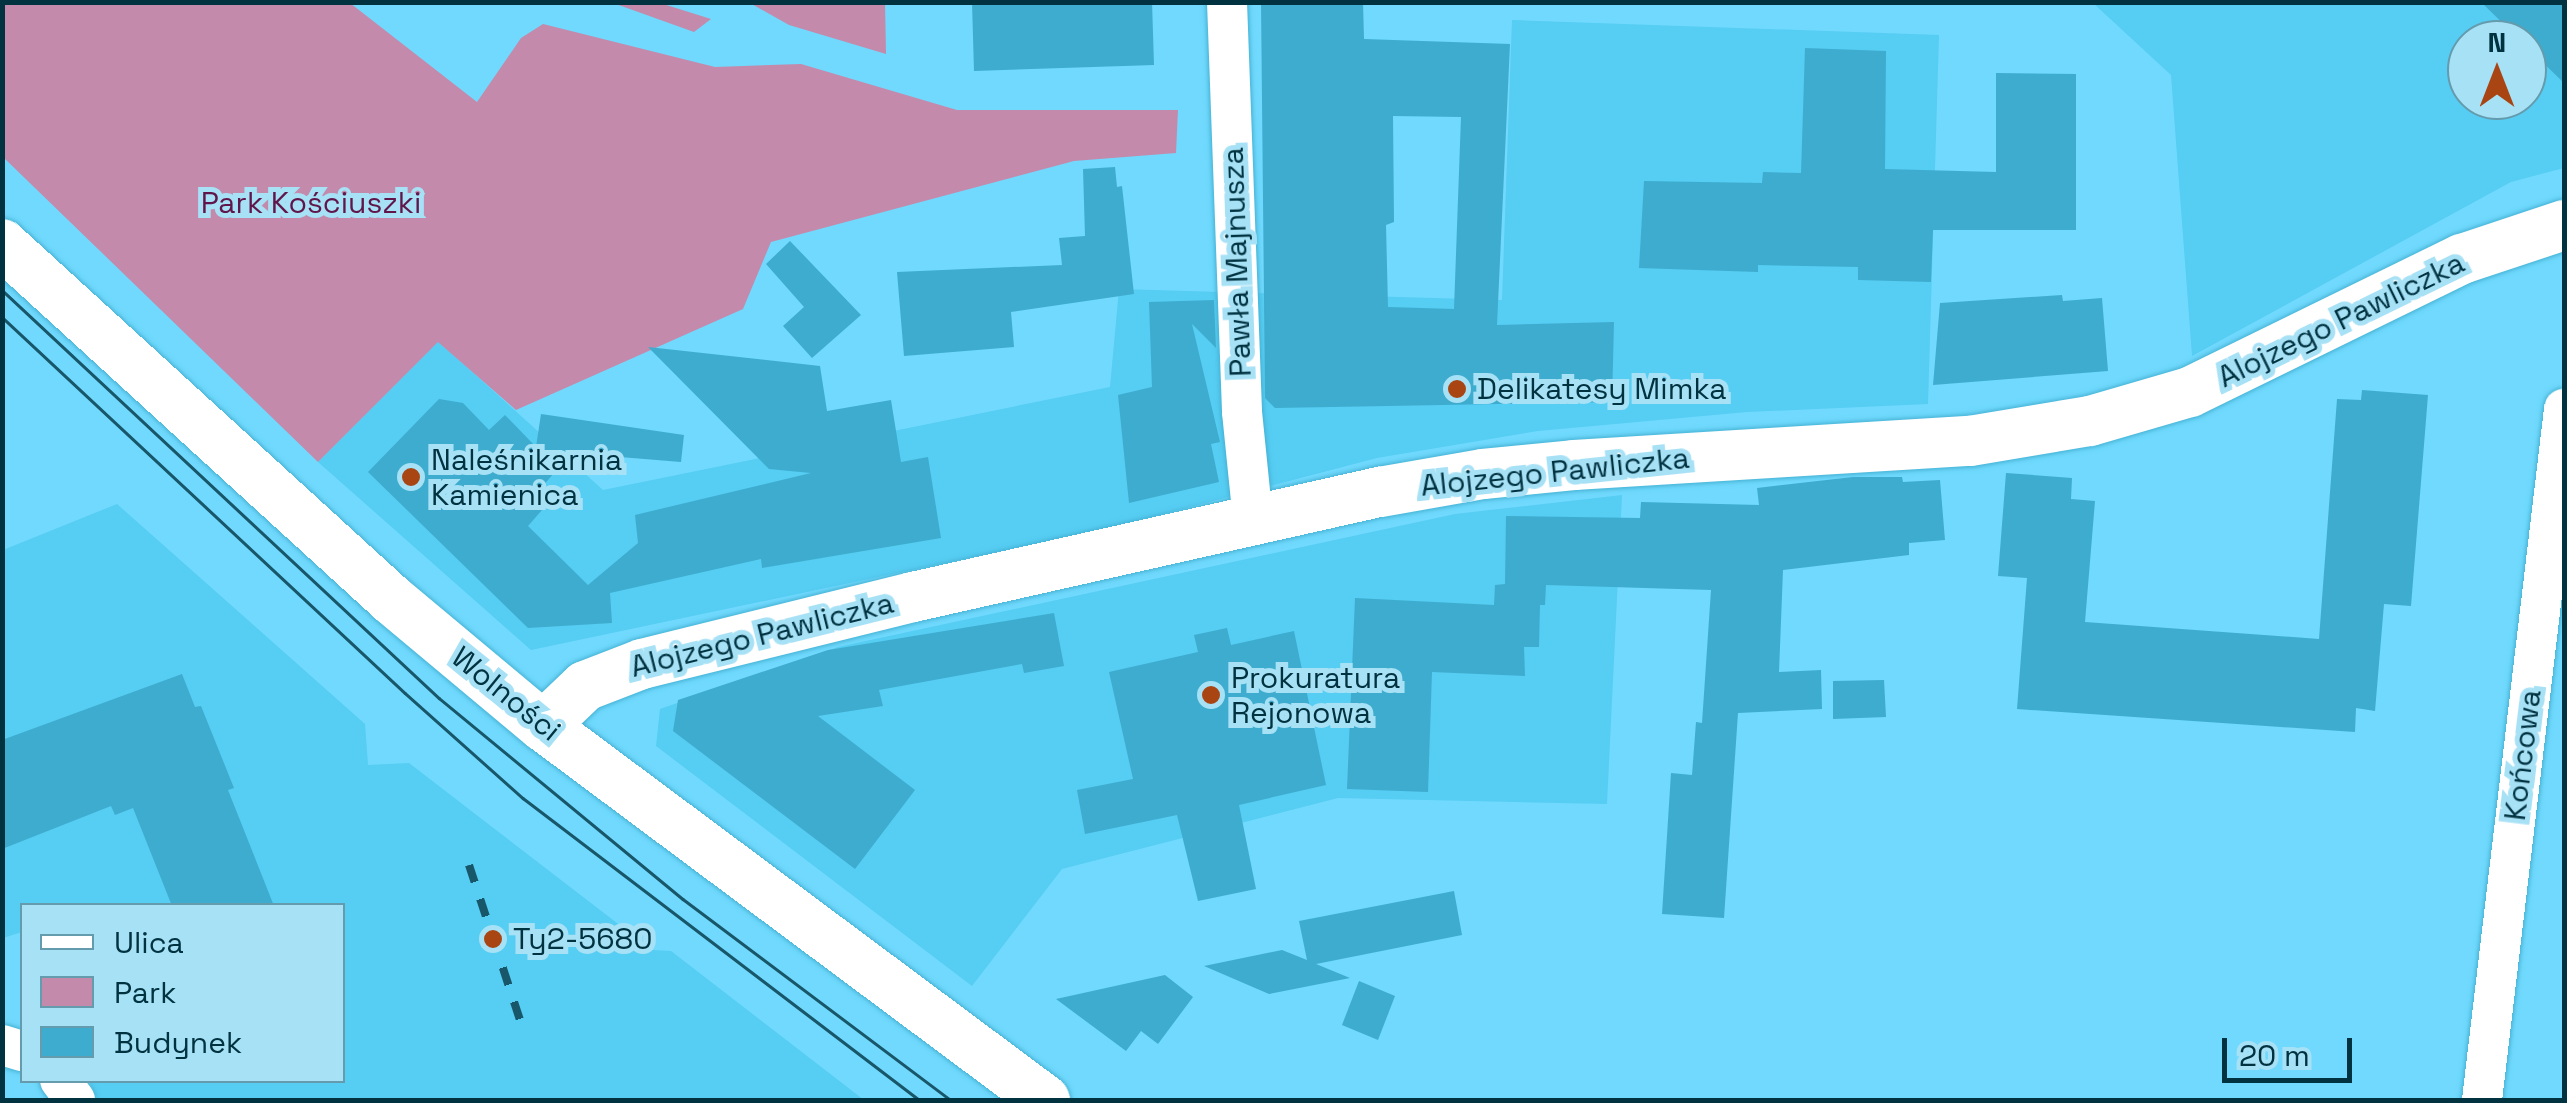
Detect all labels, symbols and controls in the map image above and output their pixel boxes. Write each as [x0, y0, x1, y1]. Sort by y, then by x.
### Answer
north arrow [2447, 20, 2547, 120]
text: N [2488, 24, 2506, 60]
street label: Pawła Majnusza [1215, 147, 1259, 377]
park label: Park Kościuszki [201, 185, 421, 221]
street label: Alojzego Pawliczka [2212, 245, 2470, 395]
place label: Delikatesy Mimka [1477, 371, 1726, 407]
marker: Delikatesy Mimka [1446, 378, 1468, 400]
street label: Alojzego Pawliczka [1419, 440, 1691, 504]
place label: Naleśnikarnia Kamienica [431, 442, 622, 512]
marker: Naleśnikarnia Kamienica [400, 466, 422, 488]
street label: Alojzego Pawliczka [627, 585, 897, 685]
street label: Wolności [444, 639, 568, 749]
place label: Prokuratura Rejonowa [1231, 660, 1400, 730]
marker: Prokuratura Rejonowa [1200, 684, 1222, 706]
street label: Końcowa [2497, 687, 2549, 823]
legend [20, 903, 345, 1083]
place label: Ty2-5680 [513, 921, 653, 957]
text: Ulica [114, 923, 184, 962]
marker: Ty2-5680 [482, 928, 504, 950]
text: Park [114, 973, 176, 1012]
scale bar [2227, 1018, 2357, 1080]
text: Budynek [114, 1023, 242, 1062]
text: 20 m [2239, 1036, 2310, 1075]

